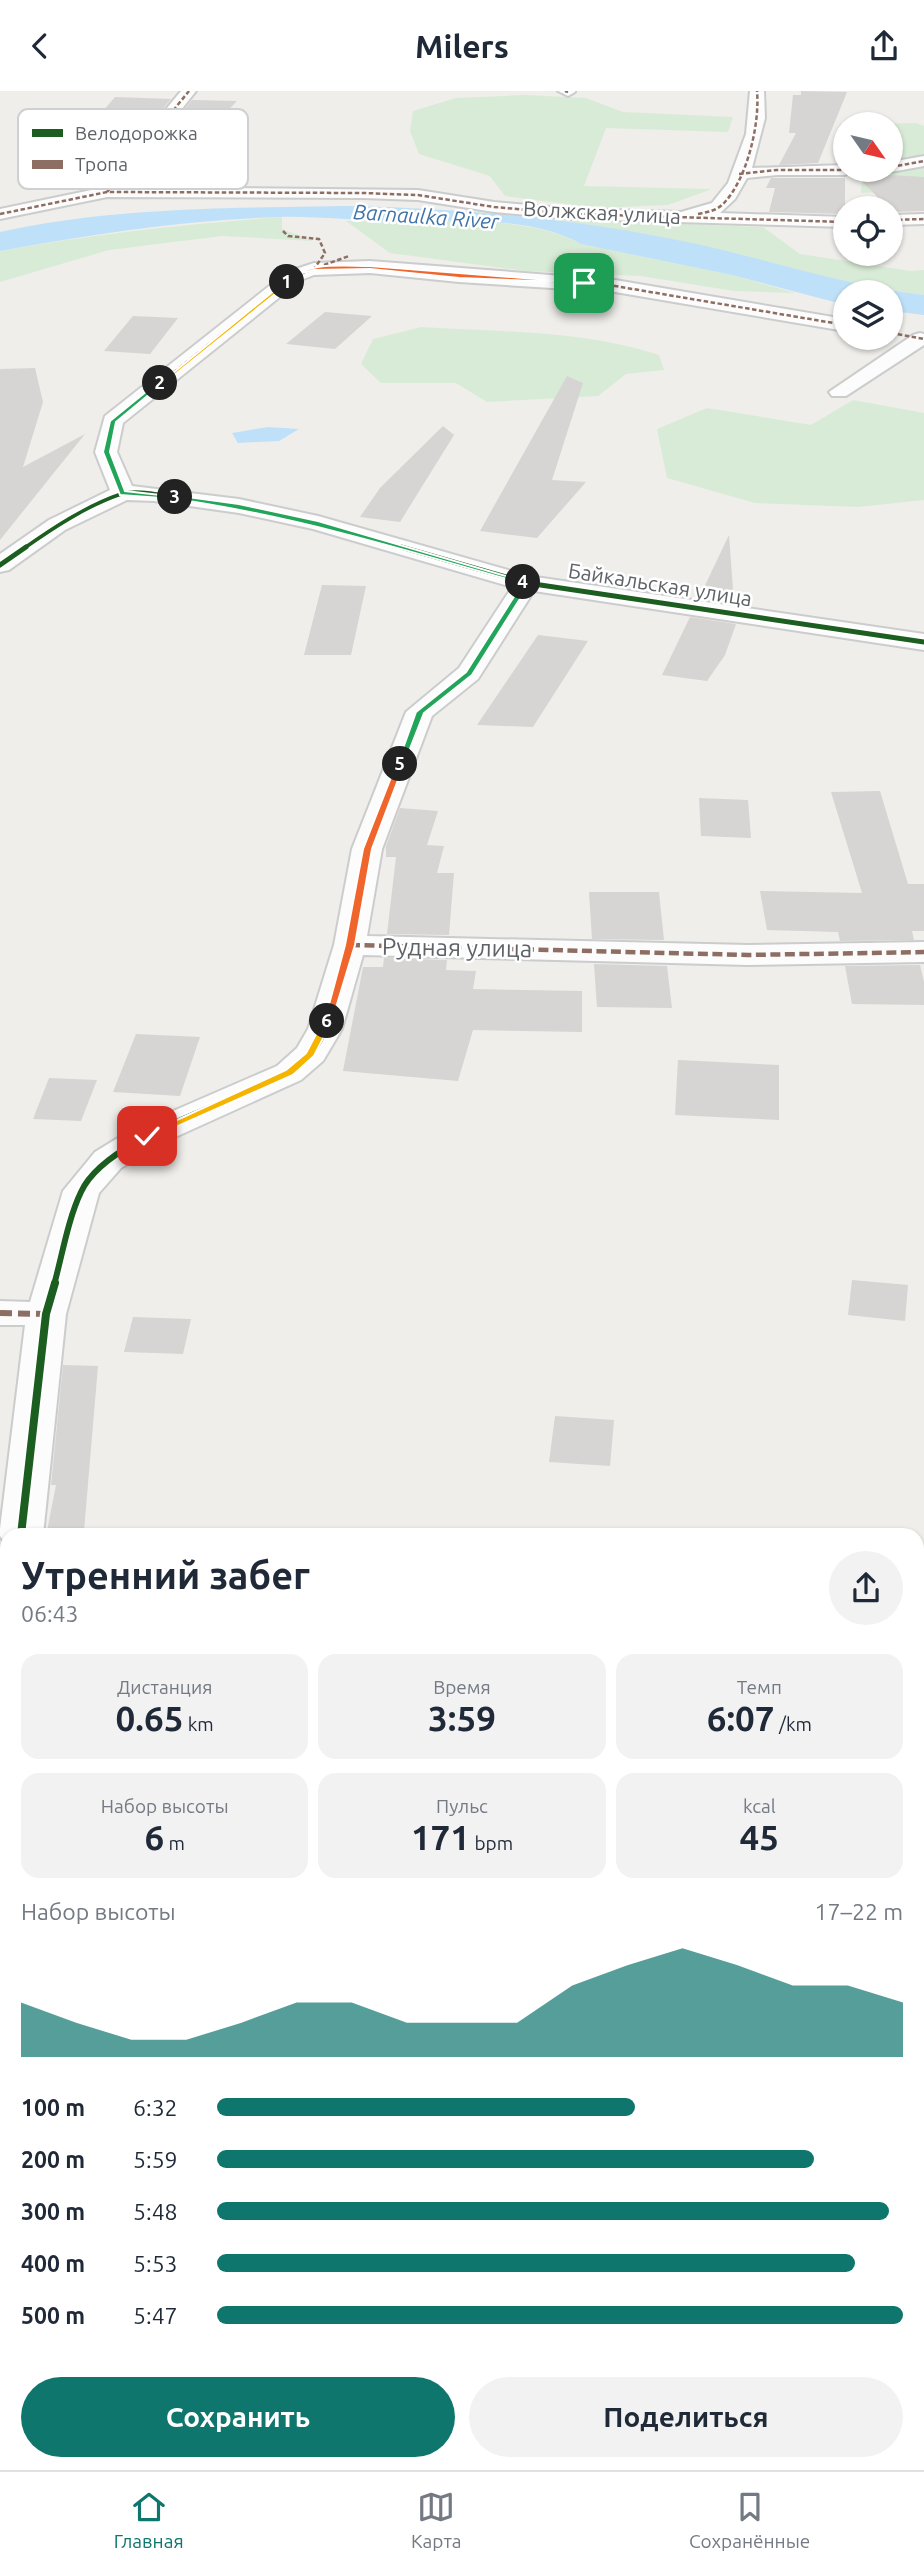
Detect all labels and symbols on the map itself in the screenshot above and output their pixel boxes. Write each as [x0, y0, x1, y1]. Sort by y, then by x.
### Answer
legend [18, 109, 248, 189]
north arrow [833, 112, 903, 182]
text: Велодорожка [75, 122, 198, 144]
text: Тропа [75, 153, 128, 175]
street label: Волжская улица [522, 196, 682, 228]
water label: Barnaulka River [353, 199, 501, 233]
pin [554, 253, 614, 313]
pin: 1 [270, 265, 304, 299]
pin: 2 [142, 365, 178, 401]
pin: 3 [158, 479, 192, 515]
street label: Байкальская улица [566, 558, 754, 610]
pin: 4 [505, 565, 540, 599]
pin: 5 [382, 747, 418, 781]
street label: Рудная улица [382, 933, 532, 962]
pin: 6 [310, 1003, 344, 1039]
pin [117, 1106, 177, 1166]

